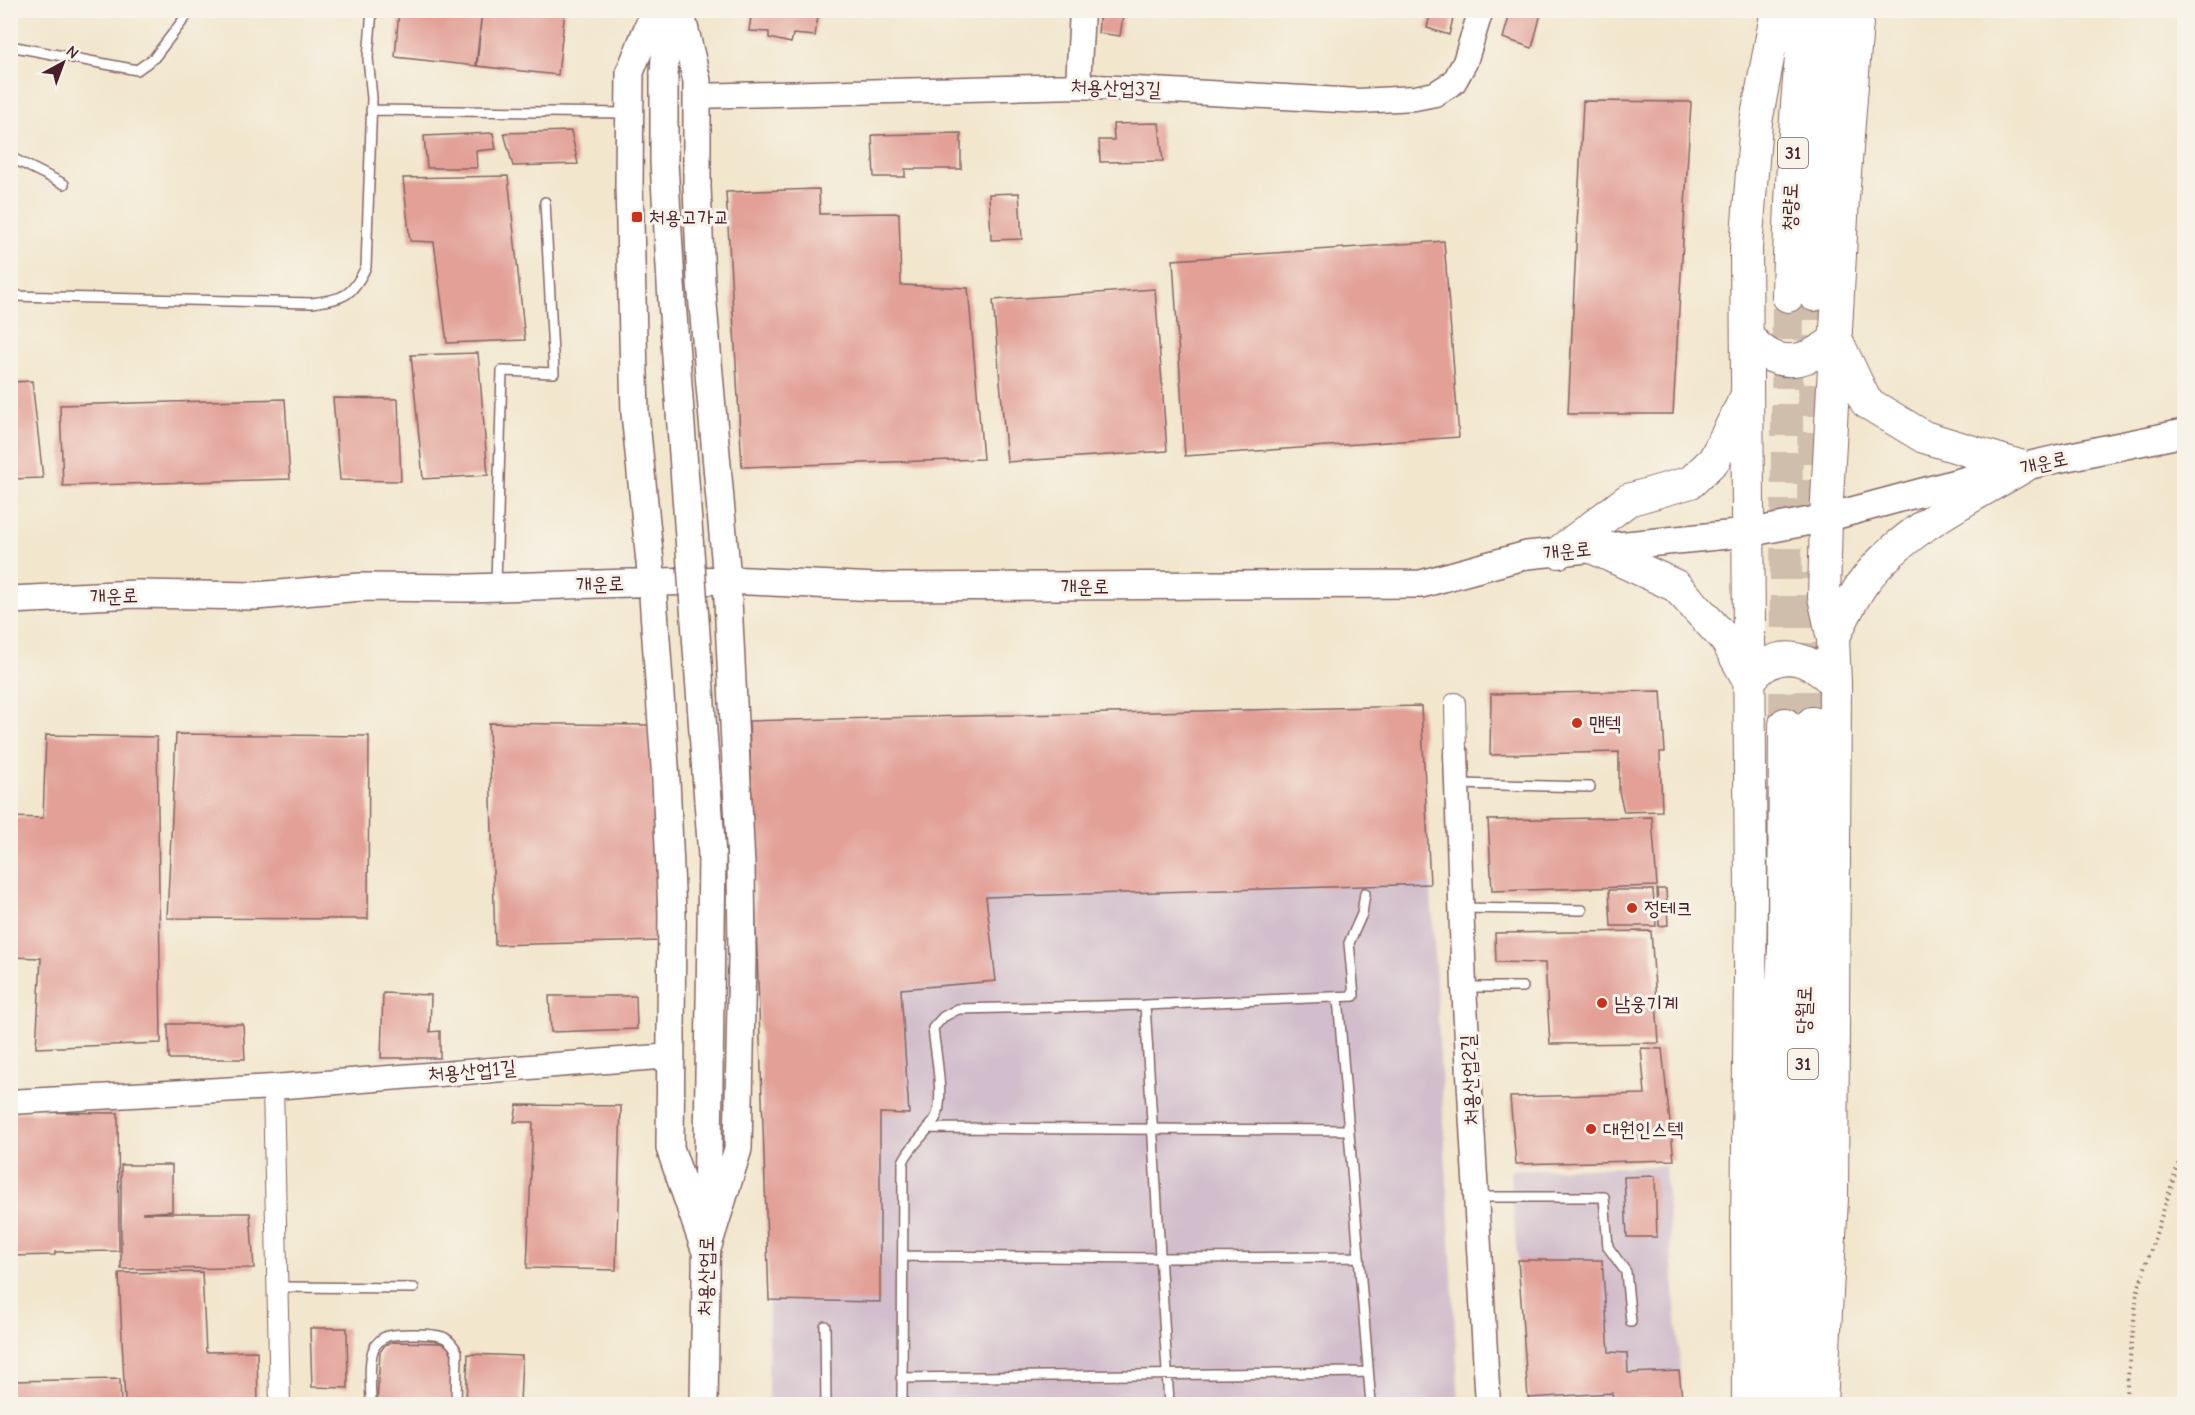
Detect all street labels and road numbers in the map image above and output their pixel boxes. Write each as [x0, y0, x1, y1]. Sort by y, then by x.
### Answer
street label: 처용산업3길 [1070, 75, 1162, 101]
road number: 31 [1778, 138, 1808, 168]
street label: 청량로 [1778, 182, 1802, 232]
street label: 개운로 [2018, 446, 2070, 480]
street label: 개운로 [1542, 537, 1592, 565]
street label: 개운로 [575, 572, 625, 596]
street label: 개운로 [1061, 575, 1109, 598]
street label: 개운로 [89, 584, 139, 608]
street label: 당월로 [1792, 985, 1816, 1035]
street label: 처용산업2길 [1456, 1034, 1484, 1126]
road number: 31 [1788, 1049, 1818, 1079]
street label: 처용산업1길 [427, 1056, 517, 1086]
street label: 처용산업로 [694, 1236, 718, 1316]

